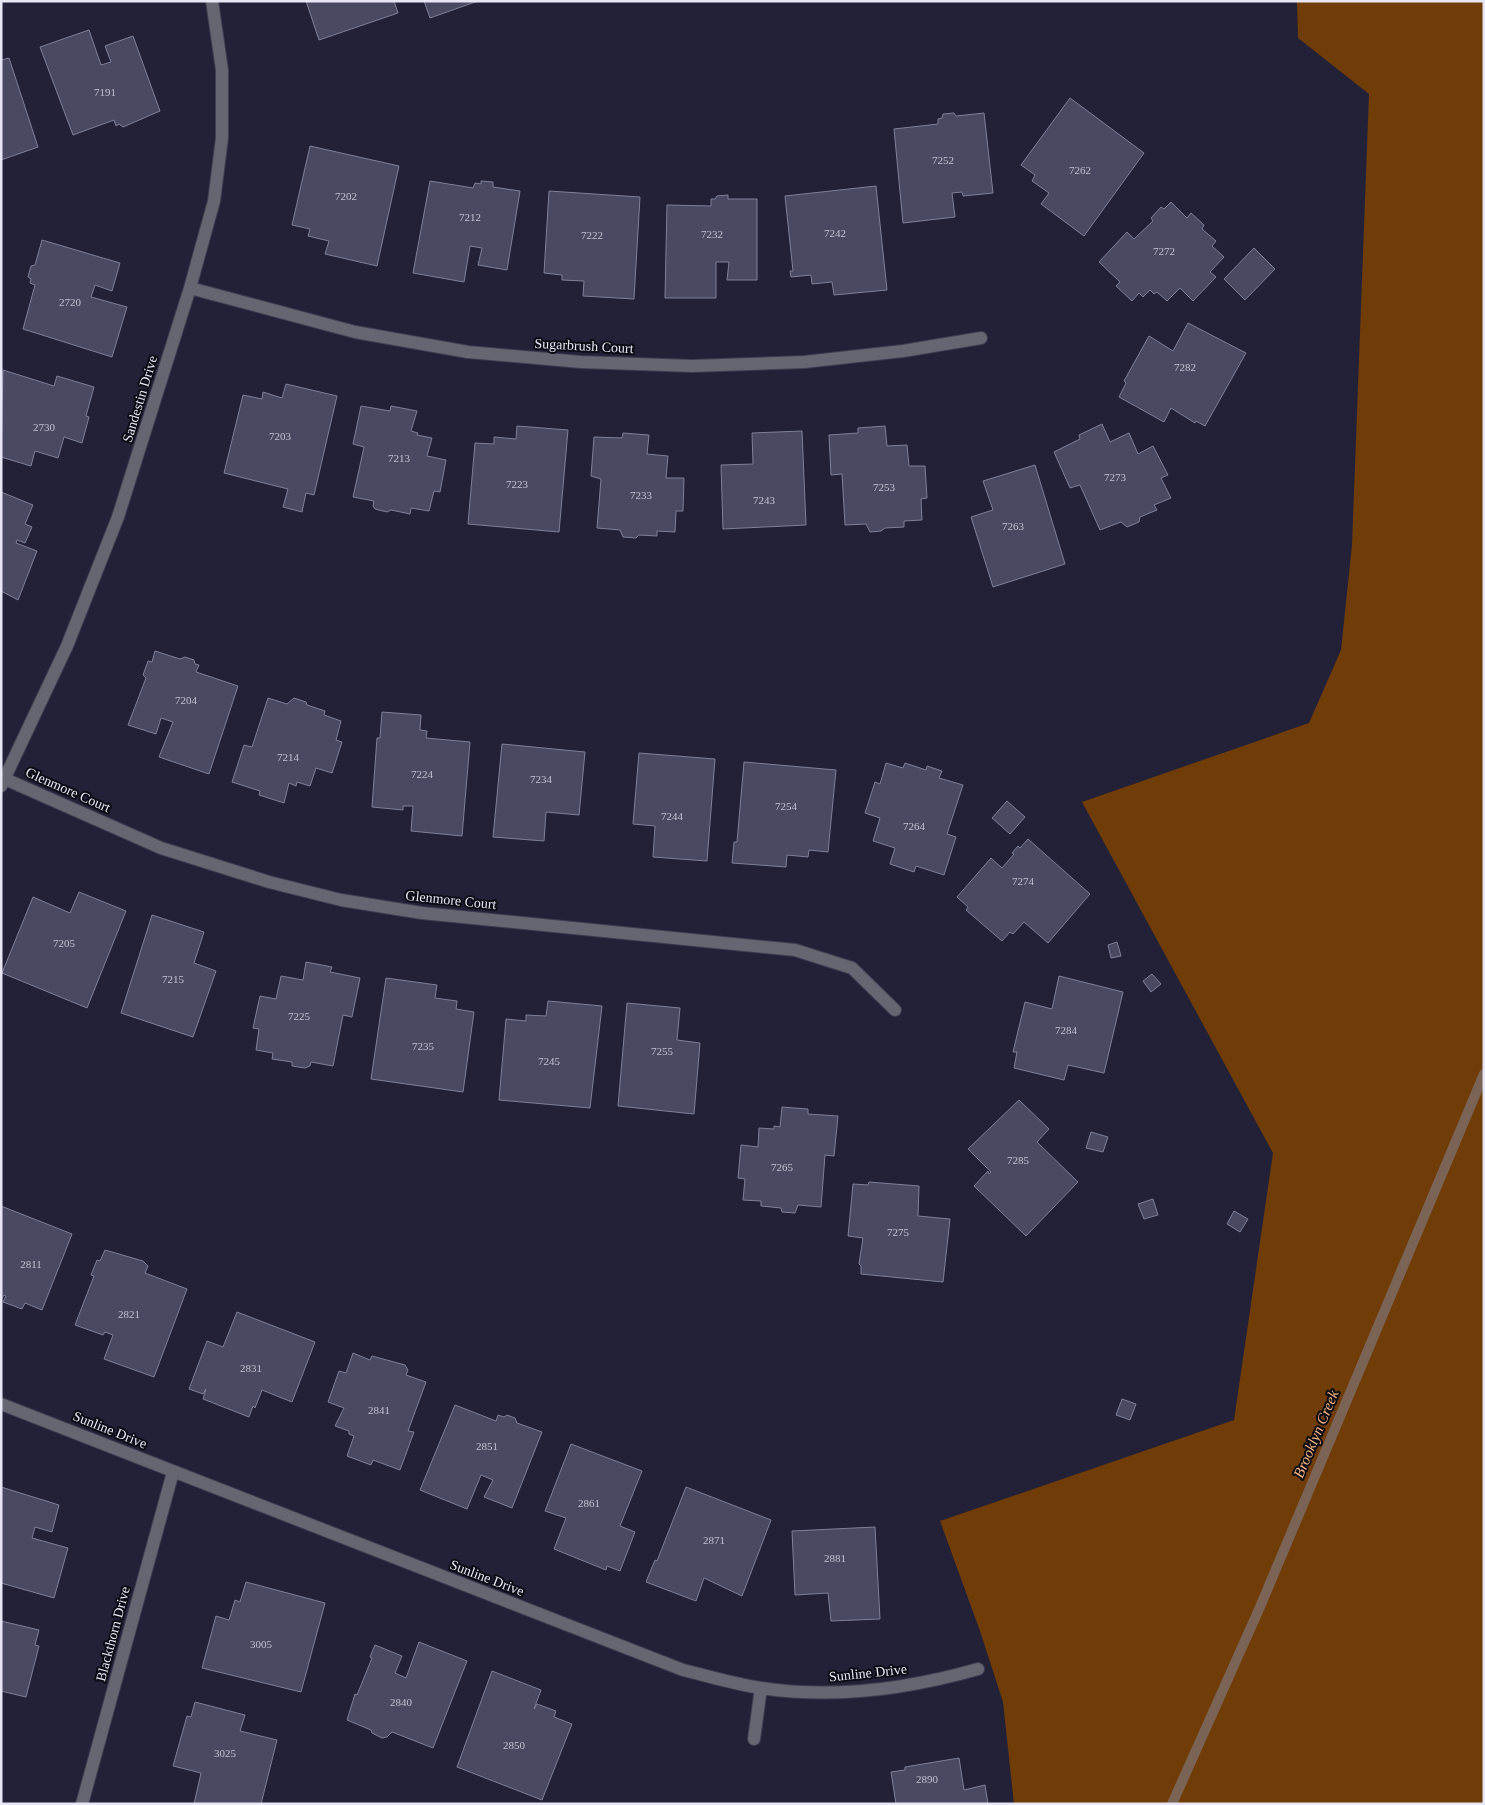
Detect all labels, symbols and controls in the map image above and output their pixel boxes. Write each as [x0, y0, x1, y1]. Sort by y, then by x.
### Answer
house number: 7191 [94, 86, 116, 98]
house number: 7252 [932, 154, 954, 166]
house number: 7262 [1069, 164, 1091, 176]
house number: 7202 [335, 190, 357, 202]
house number: 7212 [459, 211, 481, 223]
house number: 7242 [824, 227, 846, 239]
house number: 7232 [701, 228, 723, 240]
house number: 7222 [581, 229, 603, 241]
house number: 7272 [1153, 245, 1175, 257]
house number: 2720 [59, 296, 82, 308]
street label: Sugarbrush Court [534, 336, 634, 356]
street label: Sandestin Drive [120, 354, 160, 444]
house number: 7282 [1174, 361, 1196, 373]
house number: 2730 [33, 421, 56, 433]
house number: 7203 [269, 430, 292, 442]
house number: 7213 [388, 452, 411, 464]
house number: 7273 [1104, 471, 1127, 483]
house number: 7223 [506, 478, 529, 490]
house number: 7253 [873, 481, 896, 493]
house number: 7233 [630, 489, 653, 501]
house number: 7243 [753, 494, 776, 506]
house number: 7263 [1002, 520, 1025, 532]
house number: 7204 [175, 694, 198, 706]
house number: 7214 [277, 751, 300, 763]
street label: Glenmore Court [23, 765, 113, 815]
house number: 7224 [411, 768, 434, 780]
house number: 7234 [530, 773, 553, 785]
house number: 7254 [775, 800, 798, 812]
house number: 7244 [661, 810, 684, 822]
house number: 7264 [903, 820, 926, 832]
house number: 7274 [1012, 875, 1035, 887]
street label: Glenmore Court [405, 888, 497, 912]
house number: 7205 [53, 937, 76, 949]
house number: 7215 [162, 973, 185, 985]
house number: 7225 [288, 1010, 311, 1022]
house number: 7284 [1055, 1024, 1078, 1036]
house number: 7235 [412, 1040, 435, 1052]
house number: 7255 [651, 1045, 674, 1057]
house number: 7245 [538, 1055, 561, 1067]
house number: 7285 [1007, 1154, 1030, 1166]
house number: 7265 [771, 1161, 794, 1173]
house number: 7275 [887, 1226, 910, 1238]
house number: 2811 [20, 1258, 42, 1270]
house number: 2821 [118, 1308, 140, 1320]
house number: 2831 [240, 1362, 262, 1374]
water label: Brooklyn Creek [1290, 1388, 1342, 1480]
house number: 2841 [368, 1404, 390, 1416]
street label: Sunline Drive [71, 1408, 149, 1452]
house number: 2851 [476, 1440, 498, 1452]
house number: 2861 [578, 1497, 600, 1509]
house number: 2871 [703, 1534, 725, 1546]
house number: 2881 [824, 1552, 846, 1564]
street label: Sunline Drive [448, 1557, 526, 1599]
street label: Blackthorn Drive [93, 1585, 133, 1683]
house number: 3005 [250, 1638, 273, 1650]
street label: Sunline Drive [828, 1661, 908, 1685]
house number: 2840 [390, 1696, 413, 1708]
house number: 2850 [503, 1739, 526, 1751]
house number: 3025 [214, 1747, 237, 1759]
house number: 2890 [916, 1773, 939, 1785]

